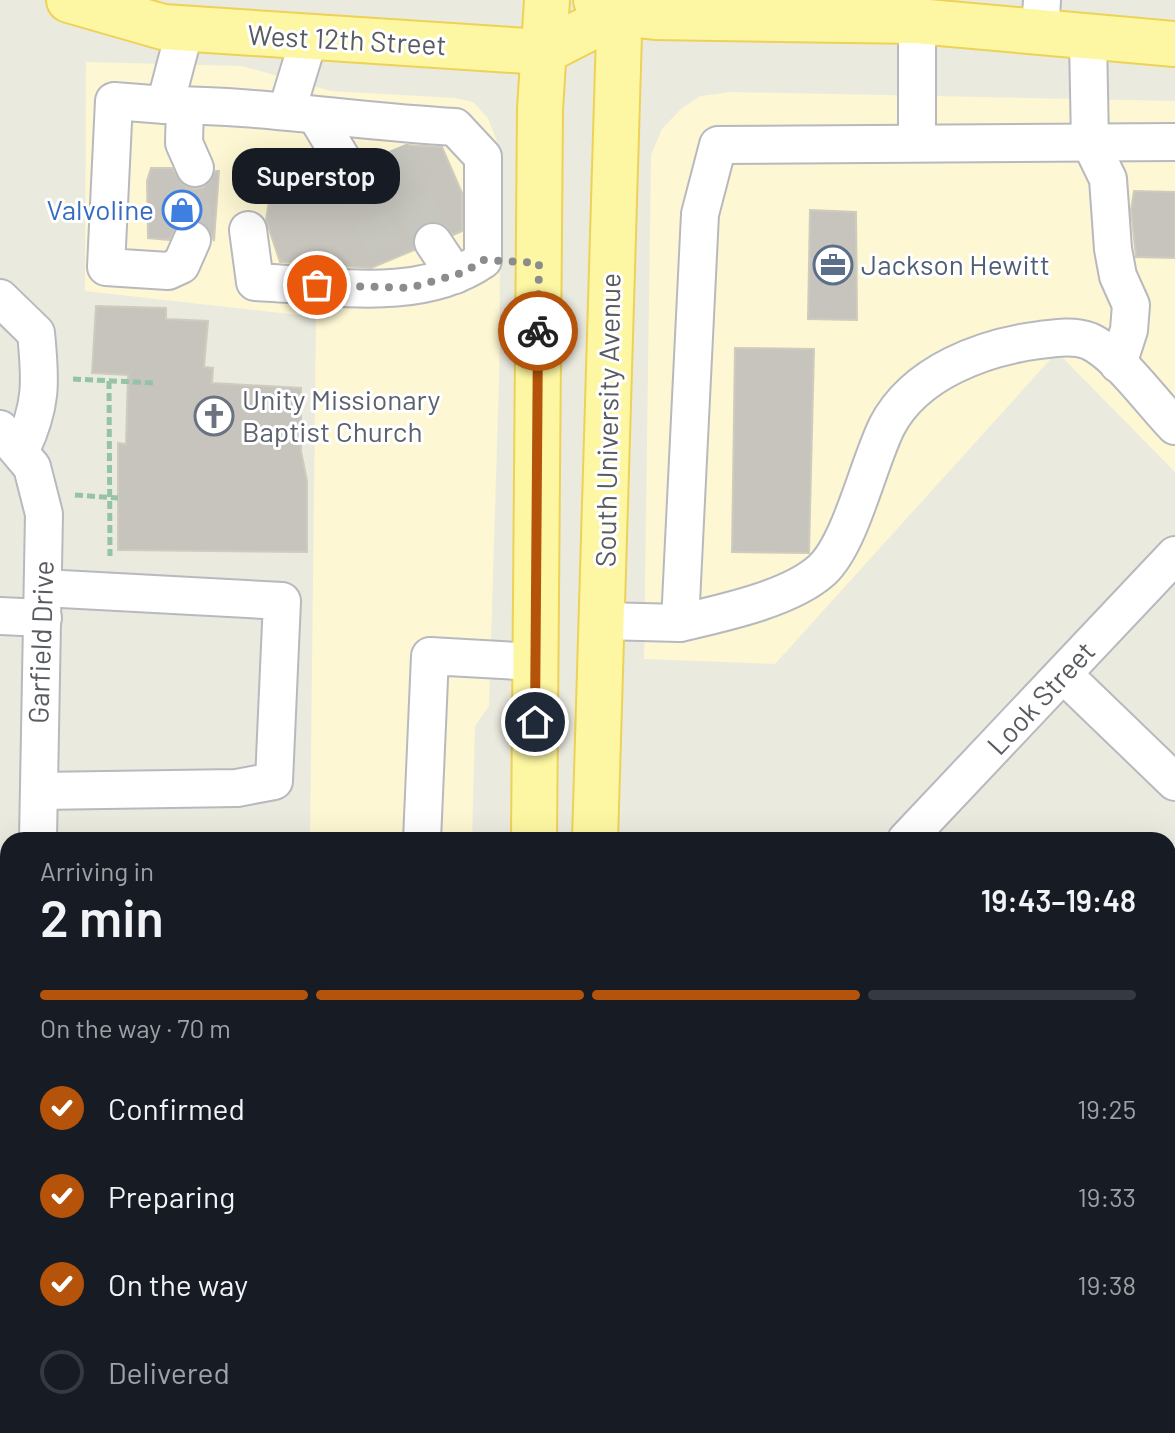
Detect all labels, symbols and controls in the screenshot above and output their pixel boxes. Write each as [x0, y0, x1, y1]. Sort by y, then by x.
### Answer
street label: West 12th Street [247, 17, 447, 61]
callout: Superstop [233, 149, 401, 205]
text: Superstop [256, 160, 376, 191]
shop icon: Valvoline [161, 189, 203, 231]
place label: Valvoline [47, 192, 154, 226]
office icon: Jackson Hewitt [812, 244, 854, 286]
place label: Jackson Hewitt [861, 247, 1050, 281]
pin [283, 251, 351, 319]
icon: bag [295, 263, 339, 307]
street label: South University Avenue [587, 273, 627, 567]
courier [498, 291, 578, 371]
icon: bike [516, 309, 560, 353]
place label: Unity Missionary Baptist Church [242, 382, 441, 448]
church icon: Unity Missionary Baptist Church [193, 395, 235, 437]
street label: Garfield Drive [20, 560, 60, 724]
street label: Look Street [979, 634, 1101, 761]
pin [501, 688, 569, 756]
icon: home [513, 700, 557, 744]
text: Arriving in [40, 855, 154, 886]
text: 19:43–19:48 [981, 882, 1136, 918]
text: 2 min [40, 885, 164, 947]
text: On the way · 70 m [40, 1012, 231, 1043]
icon: check [40, 1086, 84, 1130]
text: Confirmed [108, 1090, 245, 1126]
text: 19:25 [1077, 1093, 1136, 1124]
icon: check [40, 1174, 84, 1218]
text: Preparing [108, 1178, 235, 1214]
text: 19:33 [1078, 1181, 1136, 1212]
icon: check [40, 1262, 84, 1306]
text: On the way [108, 1266, 248, 1302]
text: 19:38 [1078, 1269, 1136, 1300]
text: Delivered [108, 1354, 230, 1390]

